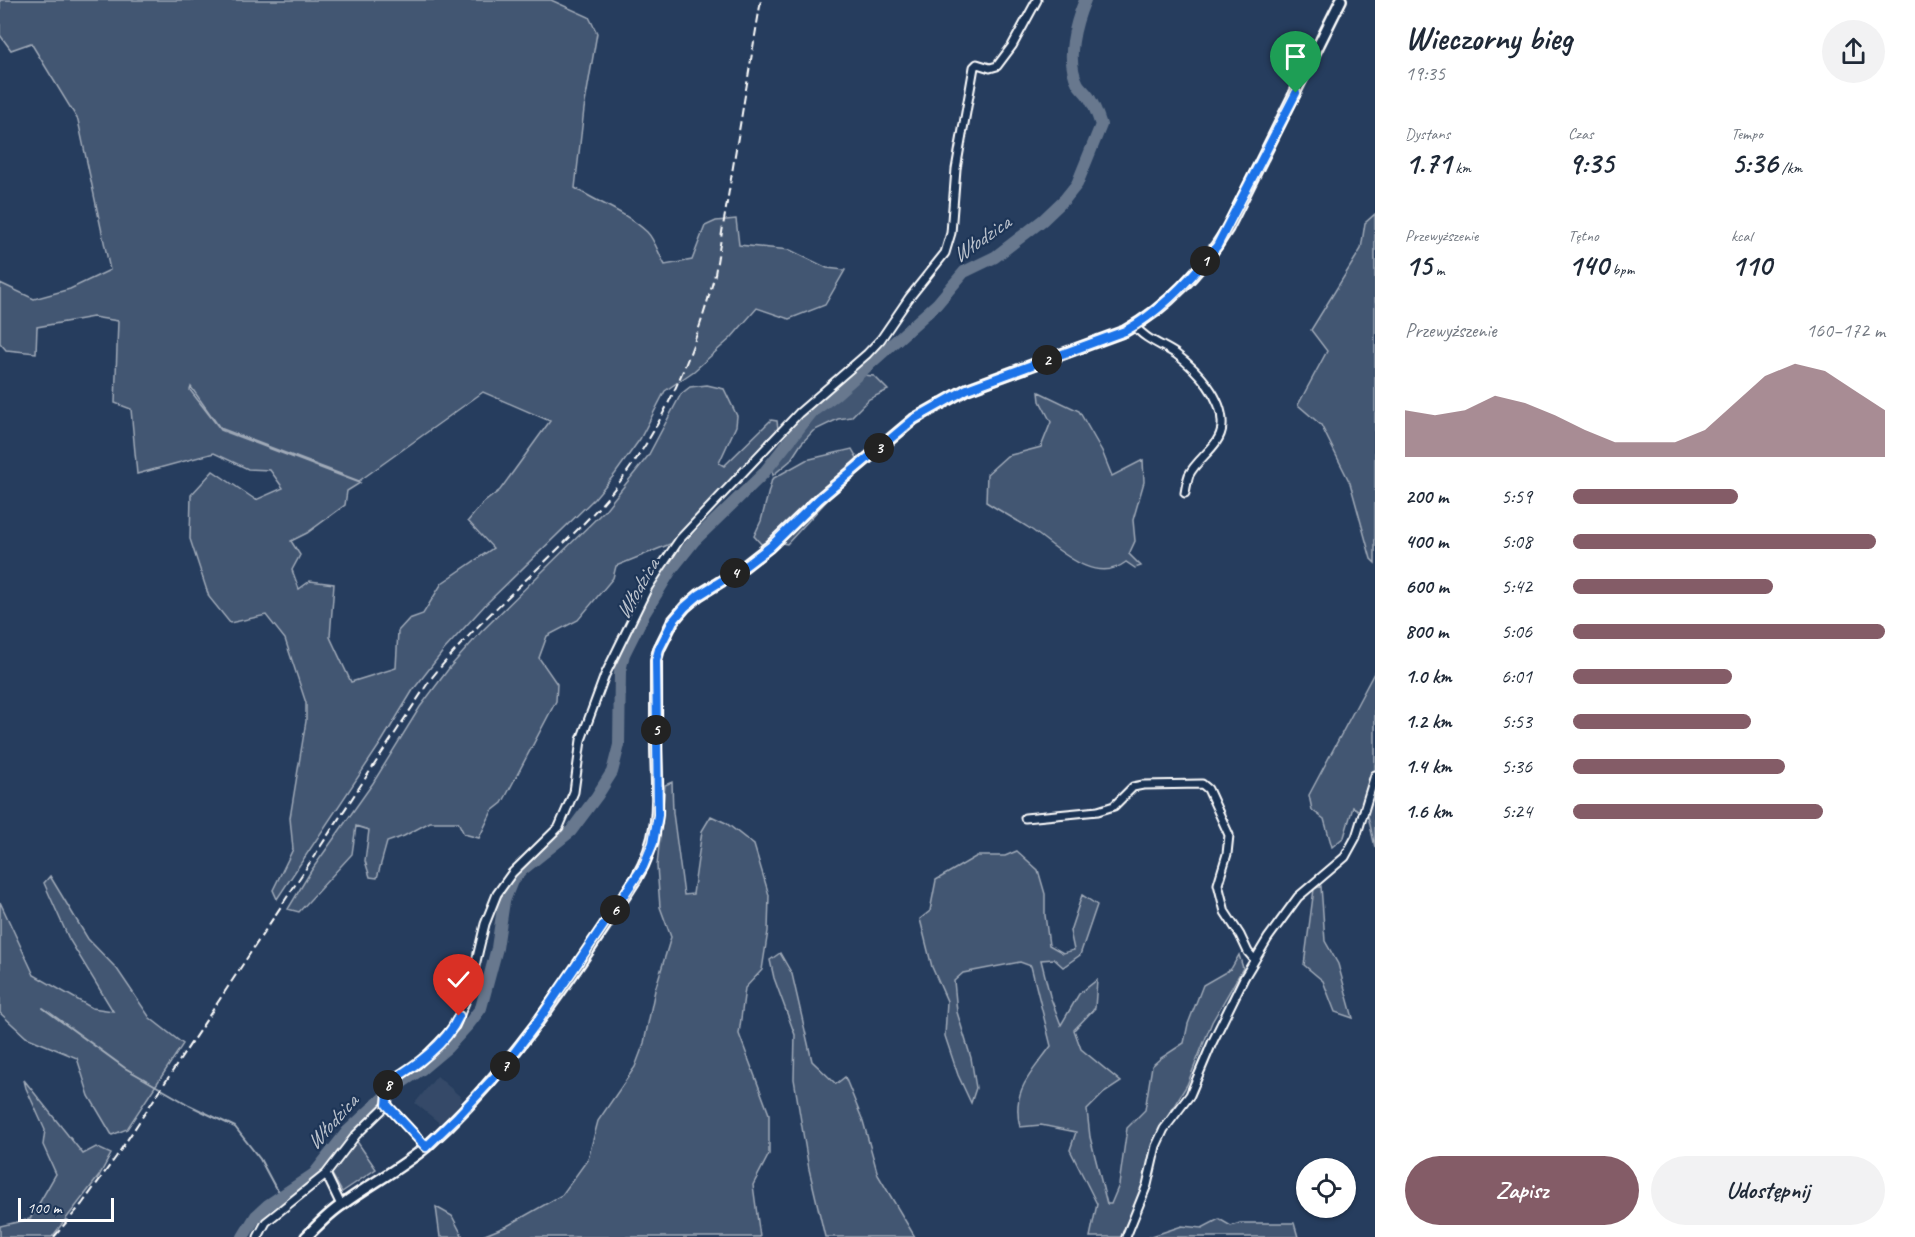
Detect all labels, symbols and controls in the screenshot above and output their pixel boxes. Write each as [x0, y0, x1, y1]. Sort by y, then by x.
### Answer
text: Wieczorny bieg [1405, 17, 1572, 59]
button: share [1822, 20, 1885, 83]
pin [1270, 31, 1321, 93]
icon: arrive [1279, 40, 1312, 73]
text: 19:35 [1405, 61, 1445, 86]
text: Dystans [1405, 124, 1450, 144]
text: Czas [1568, 124, 1593, 144]
text: Tempo [1731, 124, 1763, 144]
text: 1.71 [1405, 144, 1451, 182]
text: 9:35 [1568, 144, 1614, 182]
text: 5:36 [1731, 144, 1778, 182]
text: km [1451, 158, 1471, 178]
text: /km [1778, 158, 1802, 178]
water label: Włodzica [946, 207, 1018, 269]
text: Przewyższenie [1405, 226, 1478, 246]
text: Tętno [1568, 226, 1599, 246]
text: kcal [1731, 226, 1752, 246]
pin: 1 [1190, 246, 1220, 276]
text: 15 [1405, 246, 1432, 284]
text: 140 [1568, 246, 1609, 284]
text: 110 [1731, 246, 1772, 284]
text: 1 [1201, 251, 1209, 271]
text: m [1432, 260, 1444, 280]
text: bpm [1609, 260, 1634, 280]
text: Przewyższenie [1405, 318, 1497, 343]
text: 160–172 m [1806, 318, 1885, 343]
pin: 2 [1032, 345, 1062, 375]
text: 2 [1043, 350, 1051, 370]
pin: 3 [864, 433, 894, 463]
text: 3 [875, 438, 883, 458]
text: 200 m [1405, 484, 1448, 509]
text: 5:59 [1501, 484, 1532, 509]
text: 400 m [1405, 529, 1448, 554]
text: 5:08 [1501, 529, 1532, 554]
water label: Włodzica [609, 551, 667, 624]
pin: 4 [720, 558, 750, 588]
text: 4 [731, 563, 739, 583]
text: 600 m [1405, 574, 1449, 599]
text: 5:42 [1501, 574, 1532, 599]
text: 800 m [1405, 619, 1448, 644]
text: 5:06 [1501, 619, 1532, 644]
text: 1.0 km [1405, 664, 1452, 689]
text: 6:01 [1501, 664, 1532, 689]
text: 1.2 km [1405, 709, 1452, 734]
text: 5:53 [1501, 709, 1532, 734]
pin: 5 [641, 715, 671, 745]
text: 5 [653, 720, 659, 740]
text: 1.4 km [1405, 754, 1452, 779]
text: 5:36 [1501, 754, 1532, 779]
text: 1.6 km [1405, 799, 1452, 824]
text: 5:24 [1501, 799, 1532, 824]
pin: 6 [600, 895, 630, 925]
text: 6 [611, 900, 619, 920]
pin [433, 954, 484, 1016]
icon: check [442, 963, 475, 996]
pin: 7 [490, 1051, 520, 1081]
text: 7 [501, 1056, 509, 1076]
pin: 8 [373, 1070, 403, 1100]
text: 8 [384, 1075, 392, 1095]
water label: Włodzica [300, 1086, 366, 1156]
button: Zapisz [1405, 1156, 1639, 1225]
button: Udostępnij [1651, 1156, 1885, 1225]
map controls [1296, 1158, 1356, 1218]
button: locate [1296, 1158, 1356, 1218]
scale bar [18, 1195, 114, 1222]
text: 100 m [27, 1198, 61, 1218]

